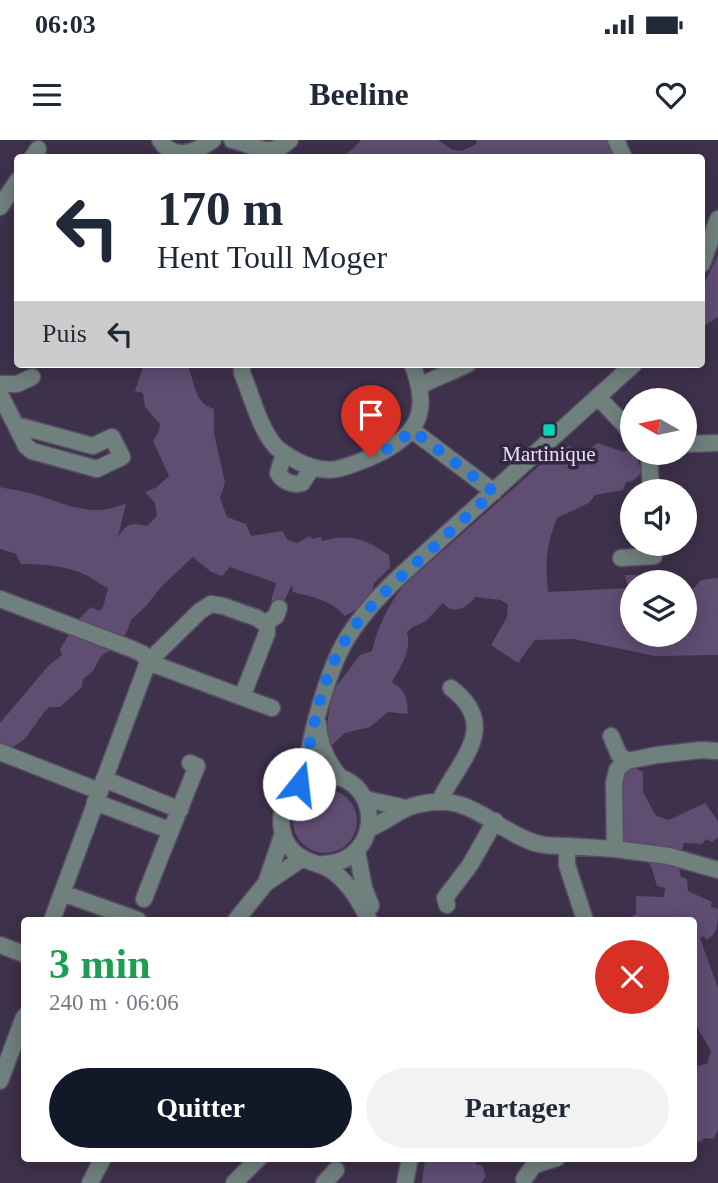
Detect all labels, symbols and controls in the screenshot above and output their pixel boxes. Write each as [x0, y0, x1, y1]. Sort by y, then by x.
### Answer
text: 06:03 [35, 10, 96, 39]
icon: menu [28, 76, 66, 114]
text: Beeline [309, 76, 409, 112]
icon: heart [652, 76, 690, 114]
text: 170 m [157, 181, 284, 236]
icon: left [42, 182, 133, 273]
text: Hent Toull Moger [157, 239, 387, 275]
icon: left [101, 315, 139, 353]
text: Puis [42, 319, 87, 348]
pin [341, 385, 401, 457]
north arrow [620, 388, 696, 466]
map controls [620, 388, 697, 647]
icon: arrive [352, 396, 390, 434]
marker: Martinique [541, 422, 557, 438]
place label: Martinique [502, 442, 596, 466]
button: sound [620, 479, 697, 556]
button: layers [620, 570, 697, 647]
position arrow [262, 747, 336, 821]
button: close [595, 940, 669, 1014]
text: 3 min [49, 941, 151, 987]
text: 240 m · 06:06 [49, 990, 179, 1015]
button: Quitter [49, 1068, 352, 1148]
button: Partager [366, 1068, 669, 1148]

